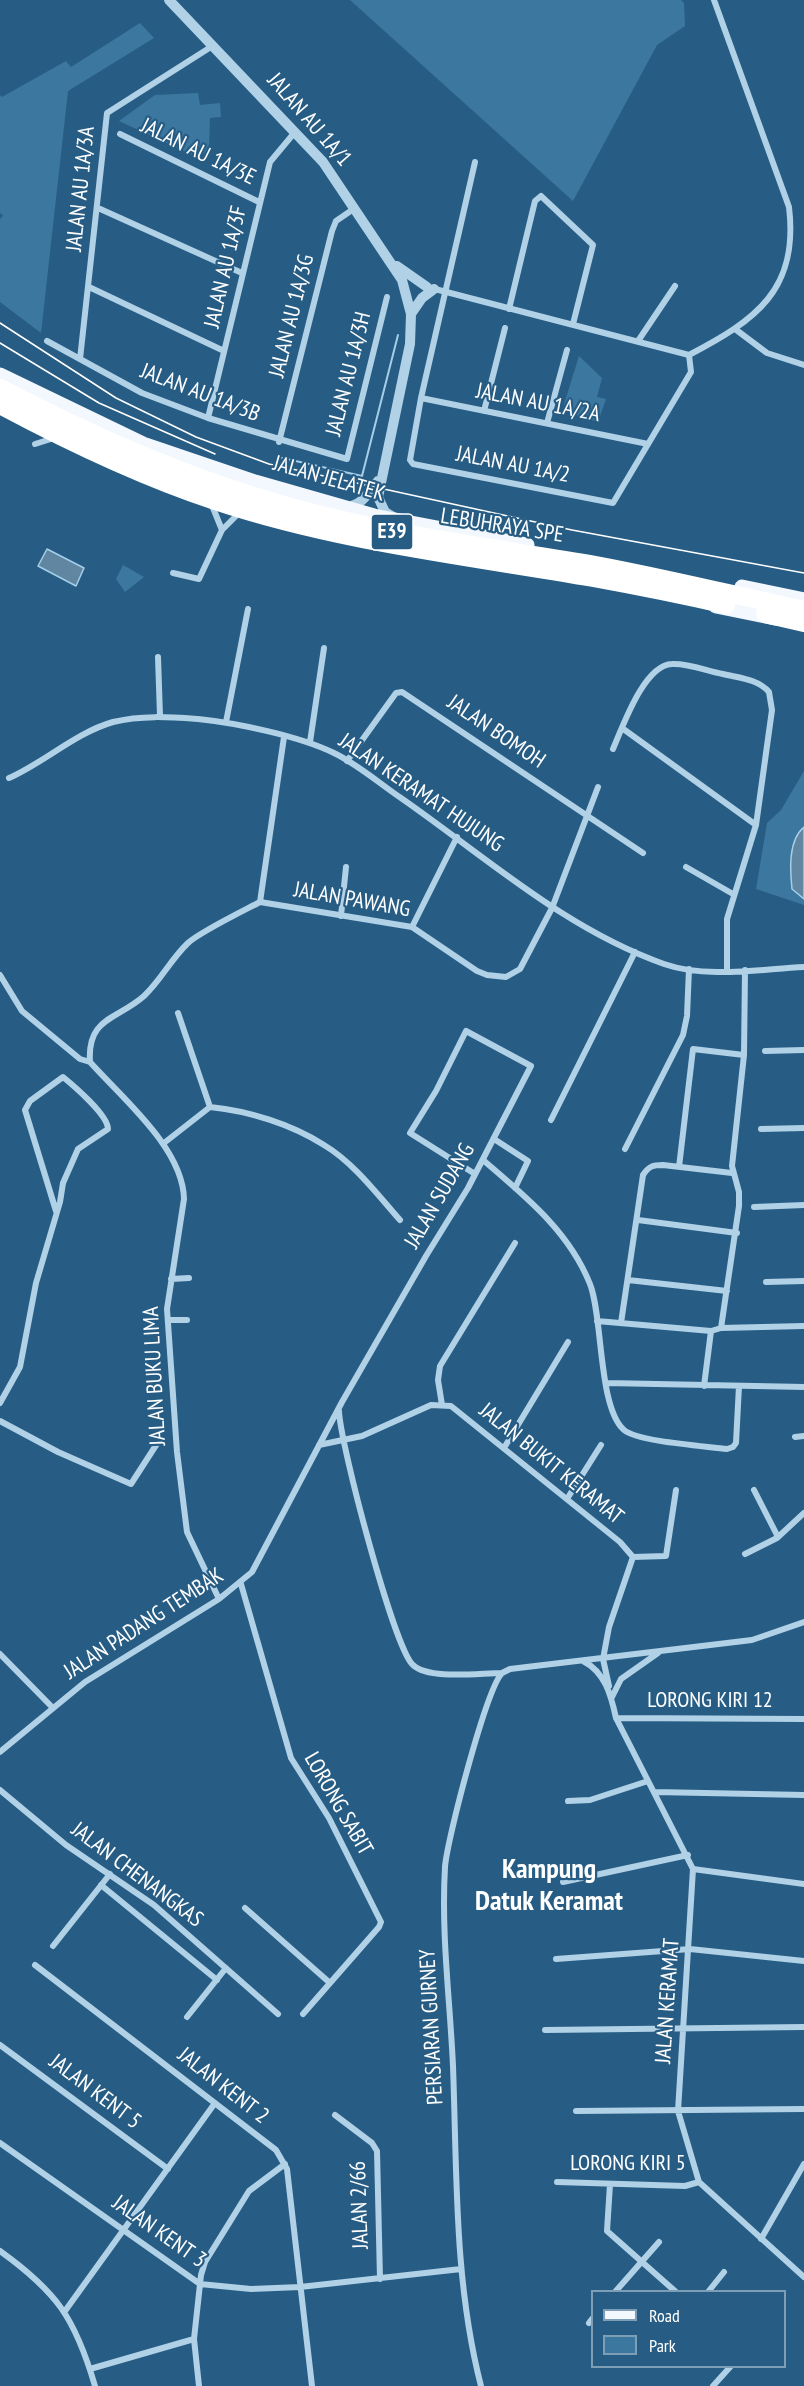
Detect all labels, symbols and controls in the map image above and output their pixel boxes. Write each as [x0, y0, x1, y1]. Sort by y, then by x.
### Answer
street label: JALAN AU 1A/1 [261, 68, 357, 172]
street label: JALAN AU 1A/3E [136, 113, 260, 191]
street label: JALAN AU 1A/3A [61, 125, 101, 253]
street label: JALAN AU 1A/3F [199, 204, 253, 330]
street label: JALAN AU 1A/3G [264, 252, 320, 380]
street label: JALAN AU 1A/3H [321, 309, 377, 439]
street label: JALAN AU 1A/3B [137, 358, 263, 428]
street label: JALAN AU 1A/2A [474, 378, 602, 428]
street label: JALAN AU 1A/2 [454, 441, 572, 489]
street label: JALAN JELATEK [270, 450, 388, 508]
street label: LEBUHRAYA SPE [439, 503, 565, 549]
road number: E39 [371, 514, 413, 550]
street label: JALAN BOMOH [442, 690, 550, 774]
street label: JALAN KERAMAT HUJUNG [334, 728, 508, 858]
street label: JALAN PAWANG [292, 877, 412, 923]
street label: JALAN SUDANG [399, 1139, 481, 1253]
street label: JALAN BUKU LIMA [138, 1306, 172, 1446]
street label: JALAN BUKIT KERAMAT [474, 1398, 628, 1530]
street label: JALAN PADANG TEMBAK [59, 1563, 229, 1685]
street label: LORONG KIRI 12 [647, 1688, 773, 1714]
street label: LORONG SABIT [298, 1748, 378, 1860]
street label: JALAN CHENANGKAS [66, 1817, 208, 1933]
district label: Kampung Datuk Keramat [475, 1853, 623, 1919]
street label: JALAN KERAMAT [650, 1937, 686, 2065]
street label: PERSIARAN GURNEY [415, 1948, 449, 2106]
street label: JALAN KENT 2 [172, 2042, 274, 2130]
street label: JALAN KENT 5 [44, 2049, 146, 2135]
street label: LORONG KIRI 5 [570, 2151, 686, 2177]
street label: JALAN 2/66 [345, 2161, 375, 2249]
street label: JALAN KENT 3 [107, 2190, 211, 2274]
legend [591, 2290, 786, 2368]
text: Road [649, 2304, 680, 2327]
text: Park [649, 2334, 676, 2357]

